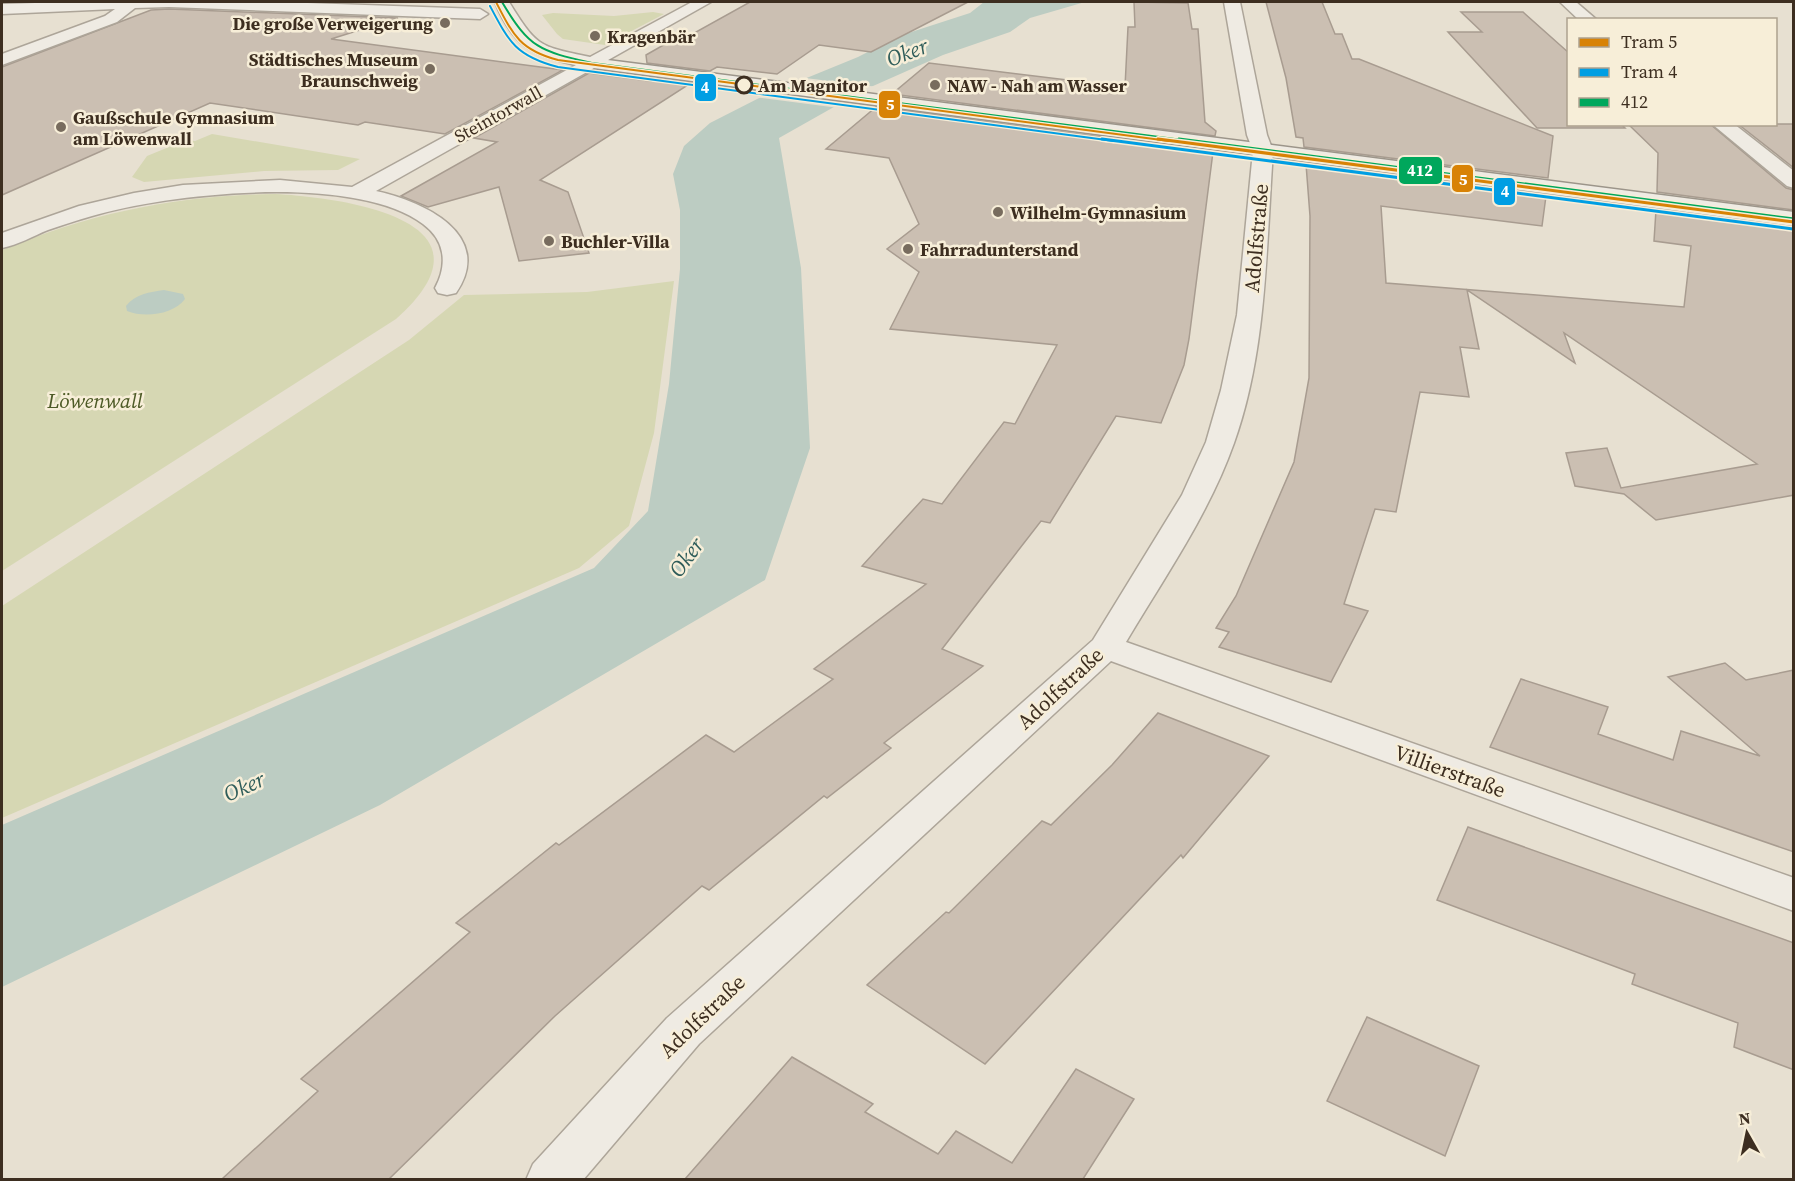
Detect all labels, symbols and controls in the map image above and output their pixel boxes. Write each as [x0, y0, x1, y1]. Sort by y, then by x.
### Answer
place label: Die große Verweigerung [232, 11, 433, 36]
marker: Die große Verweigerung [438, 16, 452, 30]
legend [1567, 18, 1777, 126]
place label: Kragenbär [607, 24, 696, 49]
marker: Kragenbär [588, 29, 602, 43]
text: Tram 5 [1621, 29, 1677, 54]
water label: Oker [882, 30, 933, 74]
place label: Städtisches Museum Braunschweig [249, 47, 418, 93]
text: Tram 4 [1621, 59, 1677, 84]
marker: Städtisches Museum Braunschweig [423, 62, 437, 76]
line badge: 4 [694, 73, 717, 102]
place label: Am Magnitor [758, 73, 868, 98]
place label: NAW - Nah am Wasser [947, 73, 1127, 98]
text: 4 [701, 76, 710, 98]
marker: Am Magnitor [735, 76, 753, 94]
marker: NAW - Nah am Wasser [928, 78, 942, 92]
street label: Steintorwall [449, 80, 547, 148]
text: 412 [1621, 89, 1648, 114]
line badge: 5 [878, 90, 901, 119]
text: 5 [886, 93, 895, 115]
place label: Gaußschule Gymnasium am Löwenwall [73, 105, 274, 151]
marker: Gaußschule Gymnasium am Löwenwall [54, 120, 68, 134]
line badge: 412 [1398, 156, 1443, 185]
text: 412 [1407, 159, 1433, 181]
line badge: 5 [1451, 164, 1474, 193]
text: 5 [1459, 168, 1468, 190]
line badge: 4 [1493, 177, 1516, 206]
text: 4 [1501, 180, 1510, 202]
street label: Adolfstraße [1237, 183, 1275, 293]
place label: Wilhelm-Gymnasium [1010, 200, 1186, 225]
marker: Wilhelm-Gymnasium [991, 205, 1005, 219]
place label: Buchler-Villa [561, 229, 670, 254]
marker: Buchler-Villa [542, 234, 556, 248]
place label: Fahrradunterstand [920, 237, 1079, 262]
marker: Fahrradunterstand [901, 242, 915, 256]
park label: Löwenwall [46, 386, 143, 415]
water label: Oker [661, 530, 711, 583]
street label: Adolfstraße [1010, 640, 1110, 736]
street label: Villierstraße [1390, 737, 1510, 805]
water label: Oker [219, 763, 271, 808]
street label: Adolfstraße [653, 968, 751, 1064]
north arrow [1717, 1103, 1777, 1163]
text: N [1737, 1106, 1752, 1130]

